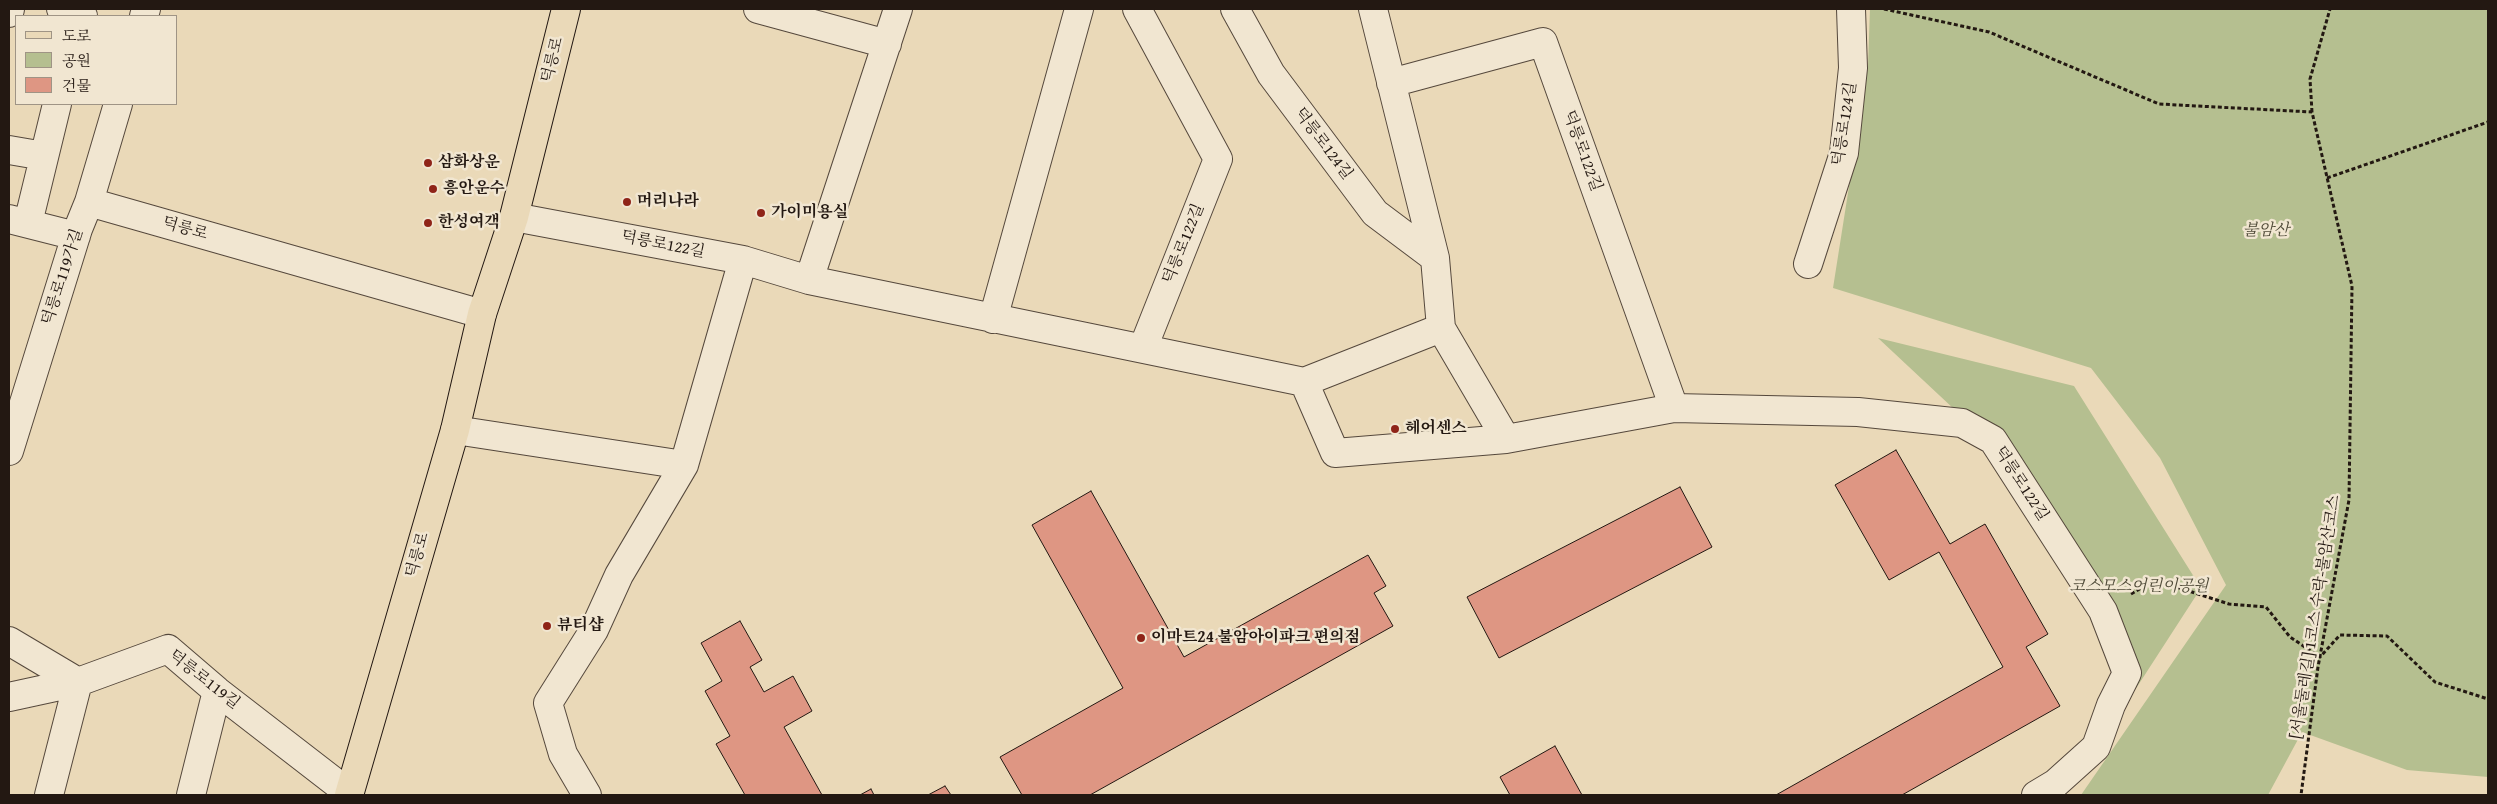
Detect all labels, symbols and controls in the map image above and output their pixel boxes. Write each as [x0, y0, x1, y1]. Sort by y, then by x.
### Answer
legend [15, 15, 178, 105]
text: 도로 [62, 25, 91, 46]
street label: 덕릉로 [538, 35, 568, 85]
text: 공원 [62, 50, 91, 71]
text: 건물 [62, 75, 91, 96]
street label: 덕릉로124길 [1829, 81, 1861, 167]
street label: 덕릉로124길 [1290, 104, 1356, 184]
street label: 덕릉로122길 [1558, 108, 1606, 194]
place label: 삼화상운 [438, 153, 500, 173]
marker: 삼화상운 [422, 157, 434, 169]
place label: 흥안운수 [443, 179, 505, 199]
marker: 흥안운수 [427, 183, 439, 195]
place label: 머리나라 [637, 192, 699, 212]
marker: 머리나라 [621, 196, 633, 208]
street label: 덕릉로122길 [1159, 201, 1209, 287]
place label: 가이미용실 [771, 203, 848, 223]
marker: 가이미용실 [755, 207, 767, 219]
street label: 덕릉로 [160, 213, 210, 245]
place label: 한성여객 [438, 213, 500, 233]
marker: 한성여객 [422, 217, 434, 229]
park label: 불암산 [2243, 221, 2289, 241]
street label: 덕릉로119가길 [38, 226, 88, 328]
street label: 덕릉로122길 [619, 227, 707, 263]
place label: 헤어센스 [1405, 419, 1467, 439]
marker: 헤어센스 [1389, 423, 1401, 435]
street label: 덕릉로122길 [1990, 443, 2052, 525]
street label: [서울둘레길] 1코스 수락-불암산코스 [2287, 494, 2345, 740]
street label: 덕릉로 [402, 530, 434, 580]
park label: 코스모스어린이공원 [2069, 577, 2209, 597]
place label: 뷰티샵 [557, 616, 603, 636]
marker: 뷰티샵 [541, 620, 553, 632]
place label: 이마트24 불암아이파크 편의점 [1151, 628, 1360, 648]
marker: 이마트24 불암아이파크 편의점 [1135, 632, 1147, 644]
street label: 덕릉로119길 [165, 646, 243, 714]

